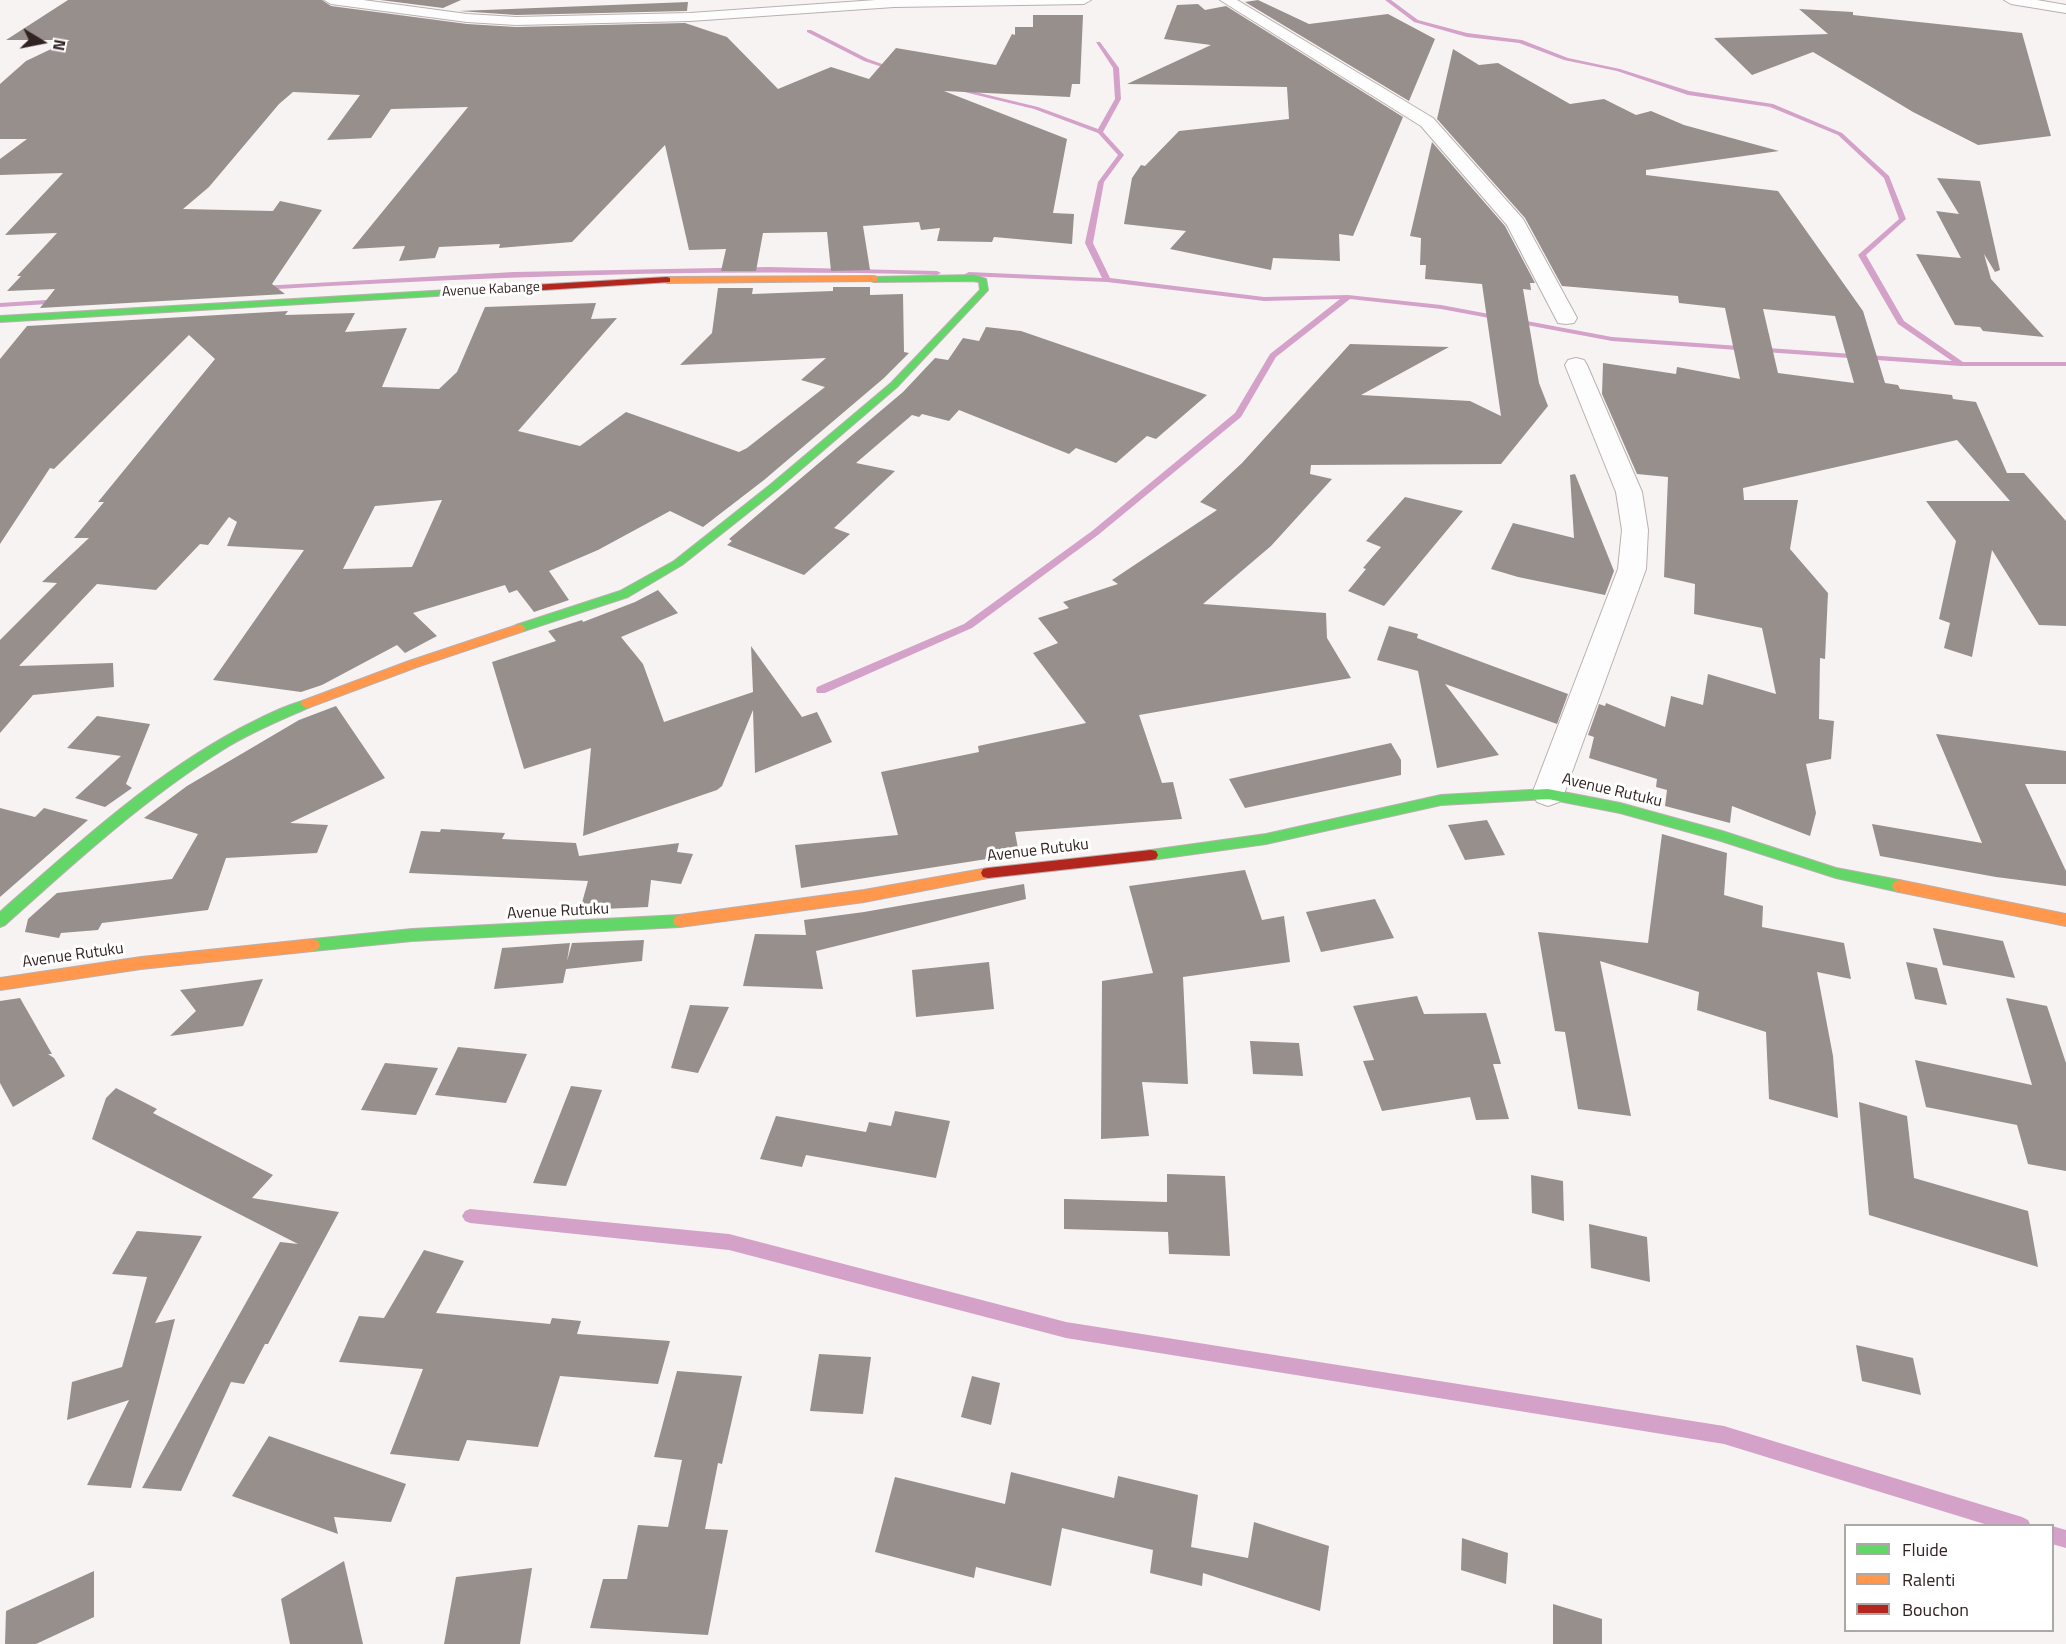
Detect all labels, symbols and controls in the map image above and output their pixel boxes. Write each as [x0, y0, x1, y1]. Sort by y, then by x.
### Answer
north arrow [12, 12, 72, 72]
text: N [47, 38, 73, 53]
street label: Avenue Kabange [442, 279, 540, 301]
street label: Avenue Rutuku [1560, 770, 1664, 812]
street label: Avenue Rutuku [986, 835, 1090, 867]
street label: Avenue Rutuku [506, 900, 610, 924]
street label: Avenue Rutuku [21, 939, 125, 973]
legend [1844, 1524, 2054, 1632]
text: Fluide [1902, 1536, 1948, 1563]
text: Ralenti [1902, 1566, 1955, 1593]
text: Bouchon [1902, 1596, 1969, 1623]

